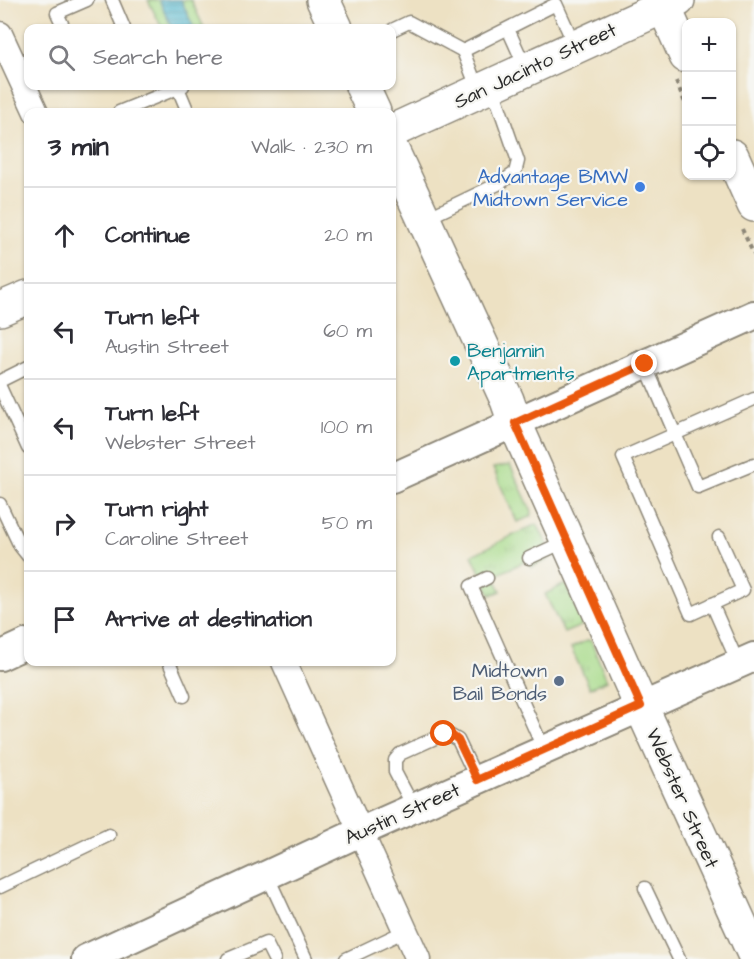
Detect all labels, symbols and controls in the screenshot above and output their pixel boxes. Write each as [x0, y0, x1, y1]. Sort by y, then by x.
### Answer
street label: San Jacinto Street [450, 16, 621, 116]
map controls [682, 18, 736, 180]
button: + [682, 18, 736, 72]
search box [24, 24, 396, 90]
icon: search [45, 41, 78, 74]
text: Search here [93, 42, 223, 73]
button: − [682, 72, 736, 126]
button: locate [682, 126, 736, 180]
text: 3 min [48, 129, 109, 165]
text: Walk · 230 m [251, 133, 372, 161]
place label: Advantage BMW Midtown Service [473, 163, 628, 214]
marker: Advantage BMW Midtown Service [633, 180, 647, 194]
icon: ahead [48, 219, 81, 252]
text: Continue [105, 220, 190, 251]
text: 20 m [324, 221, 372, 249]
text: Turn left [105, 302, 199, 333]
icon: left [48, 315, 81, 348]
text: 60 m [323, 317, 372, 345]
text: Austin Street [105, 333, 229, 361]
place label: Benjamin Apartments [467, 337, 575, 388]
route end [631, 350, 657, 376]
marker: Benjamin Apartments [448, 354, 462, 368]
text: Turn left [105, 398, 199, 429]
icon: left [48, 411, 81, 444]
text: 100 m [321, 413, 372, 441]
text: Webster Street [105, 429, 256, 457]
text: Turn right [105, 494, 208, 525]
icon: right [48, 507, 81, 540]
text: 50 m [322, 509, 372, 537]
text: Caroline Street [105, 525, 248, 553]
icon: arrive [48, 603, 81, 636]
text: Arrive at destination [105, 604, 312, 635]
place label: Midtown Bail Bonds [453, 657, 547, 708]
marker: Midtown Bail Bonds [552, 674, 566, 688]
route start [430, 720, 456, 746]
street label: Webster Street [639, 724, 725, 873]
street label: Austin Street [340, 776, 465, 852]

